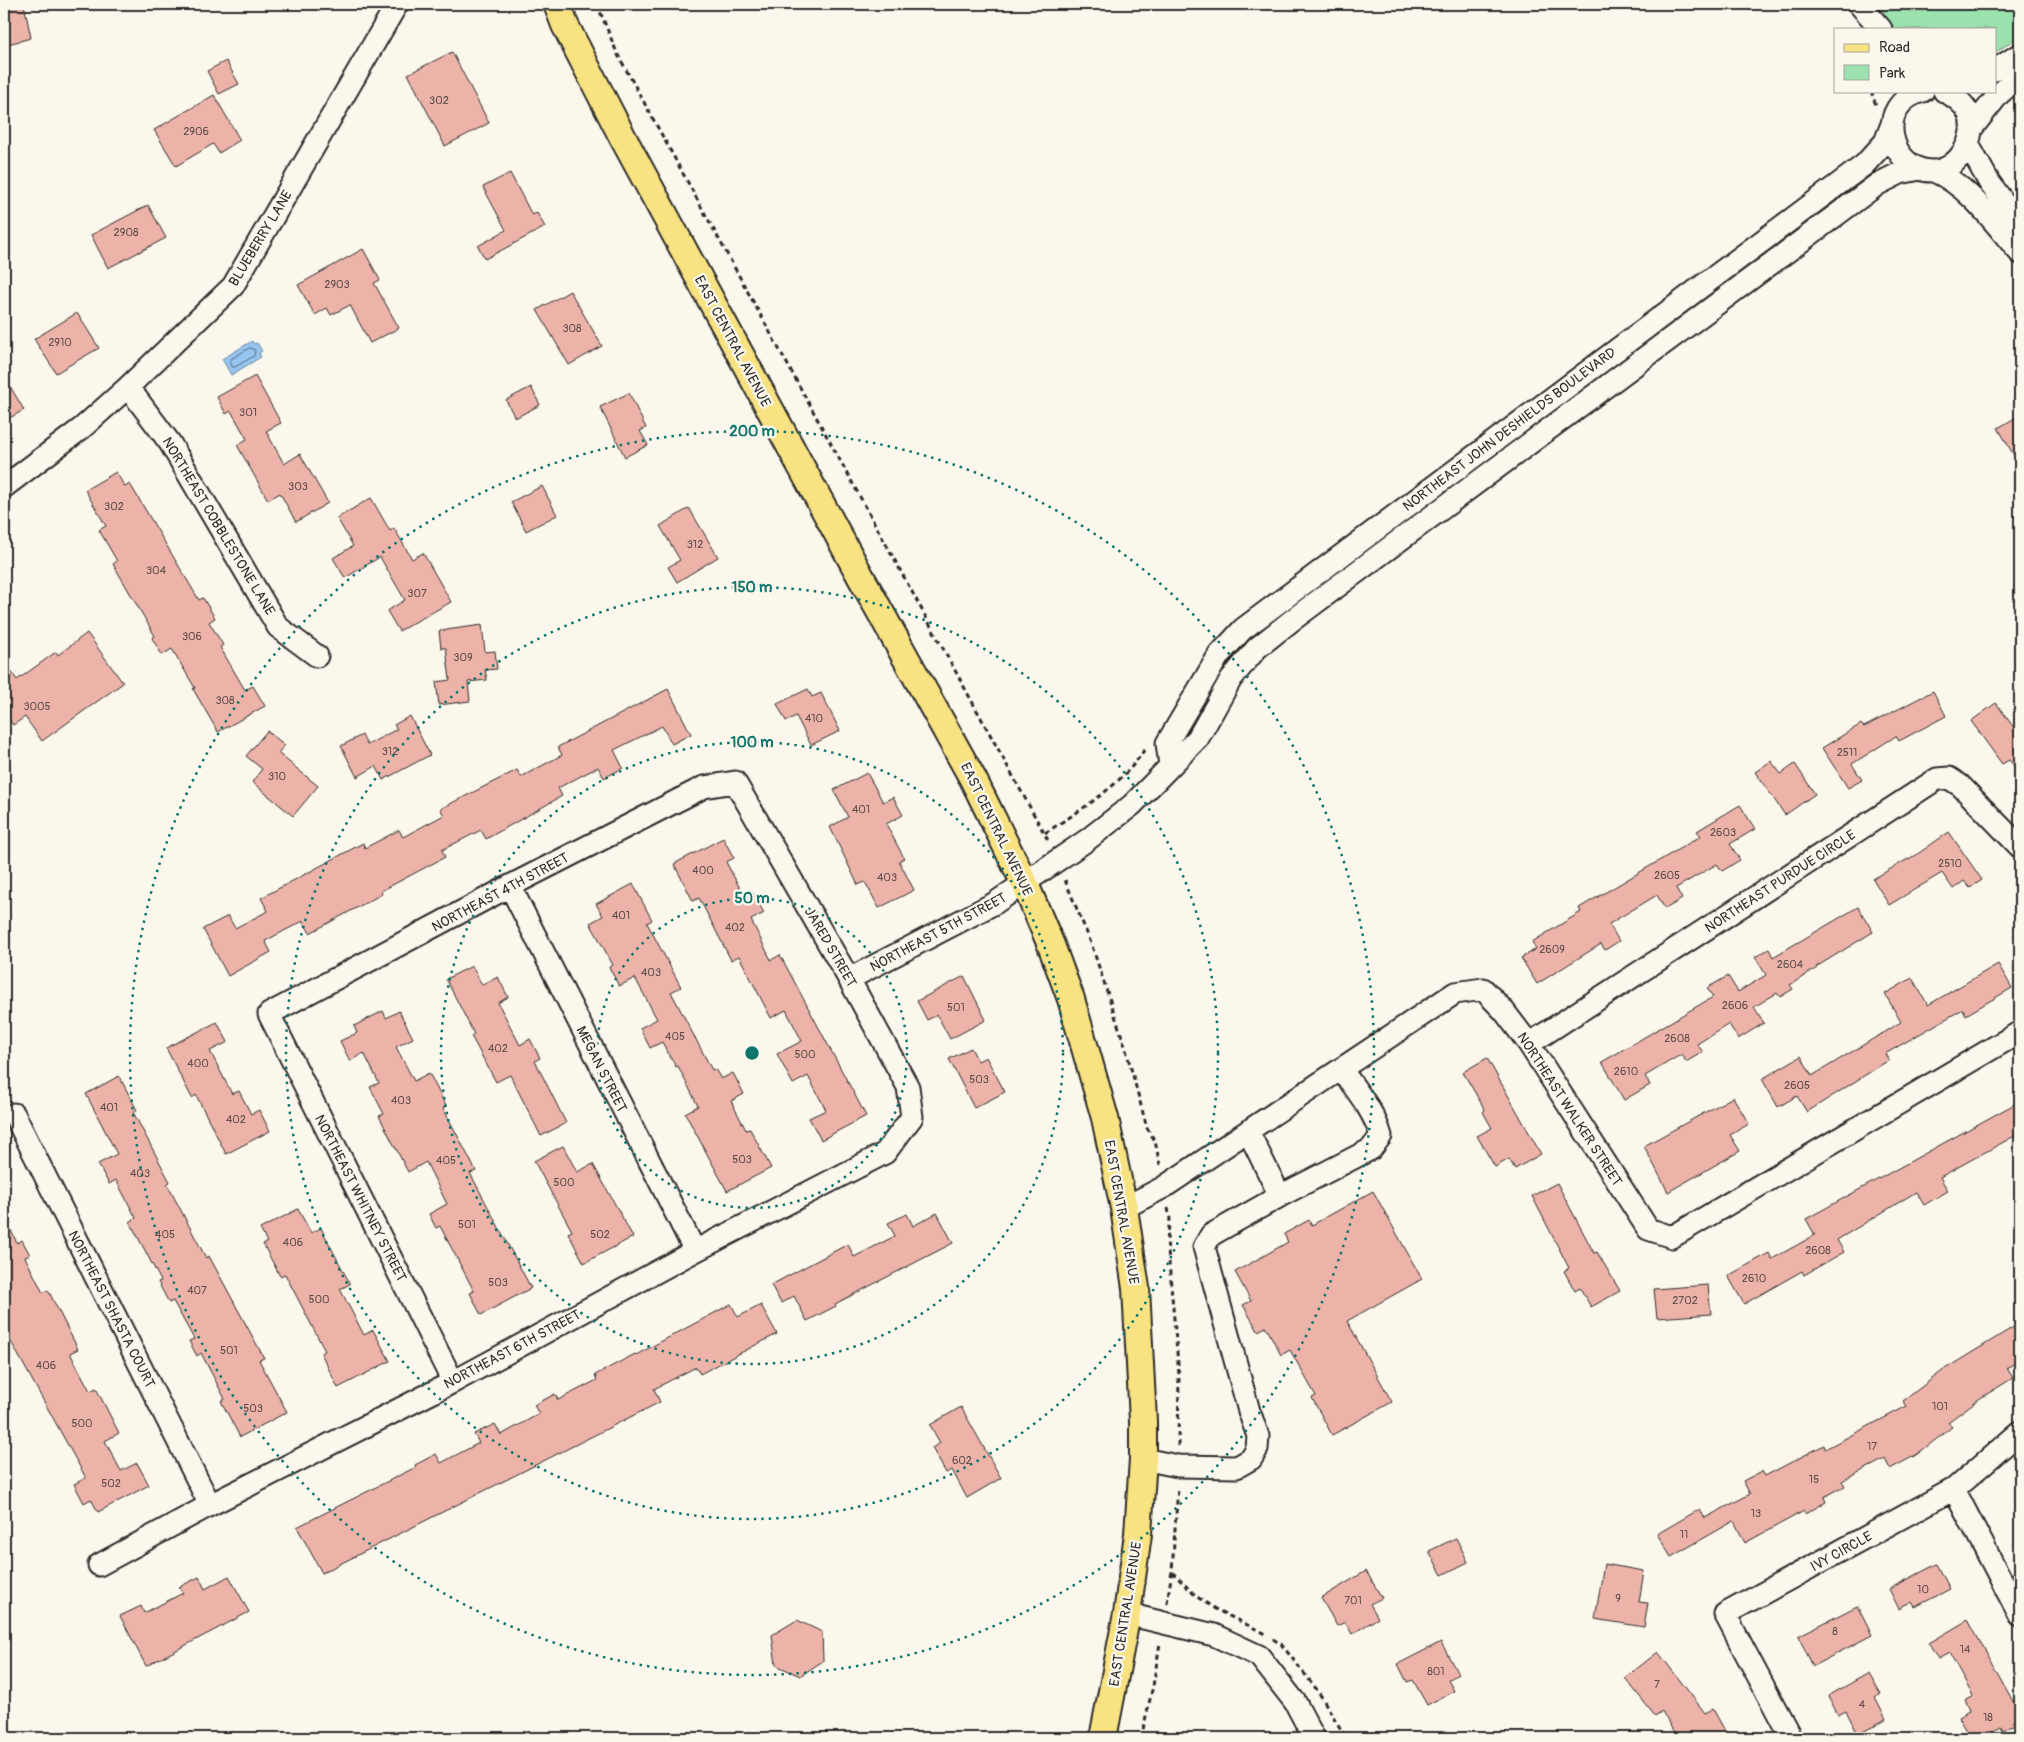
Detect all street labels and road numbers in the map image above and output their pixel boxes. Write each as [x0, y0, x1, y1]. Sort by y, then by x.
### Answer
street label: BLUEBERRY LANE [225, 187, 296, 289]
street label: EAST CENTRAL AVENUE [691, 273, 774, 410]
street label: NORTHEAST JOHN DESHIELDS BOULEVARD [1400, 344, 1619, 515]
street label: NORTHEAST COBBLESTONE LANE [159, 434, 279, 618]
street label: EAST CENTRAL AVENUE [957, 760, 1036, 899]
street label: NORTHEAST PURDUE CIRCLE [1702, 826, 1859, 937]
street label: NORTHEAST 4TH STREET [429, 849, 572, 936]
street label: NORTHEAST 5TH STREET [867, 889, 1010, 976]
street label: JARED STREET [801, 904, 860, 990]
street label: MEGAN STREET [573, 1023, 631, 1115]
street label: NORTHEAST WALKER STREET [1513, 1029, 1626, 1189]
street label: NORTHEAST WHITNEY STREET [311, 1112, 410, 1285]
street label: EAST CENTRAL AVENUE [1100, 1139, 1143, 1286]
street label: NORTHEAST SHASTA COURT [64, 1228, 159, 1391]
street label: NORTHEAST 6TH STREET [441, 1306, 584, 1393]
street label: IVY CIRCLE [1807, 1528, 1875, 1575]
street label: EAST CENTRAL AVENUE [1106, 1541, 1145, 1688]

